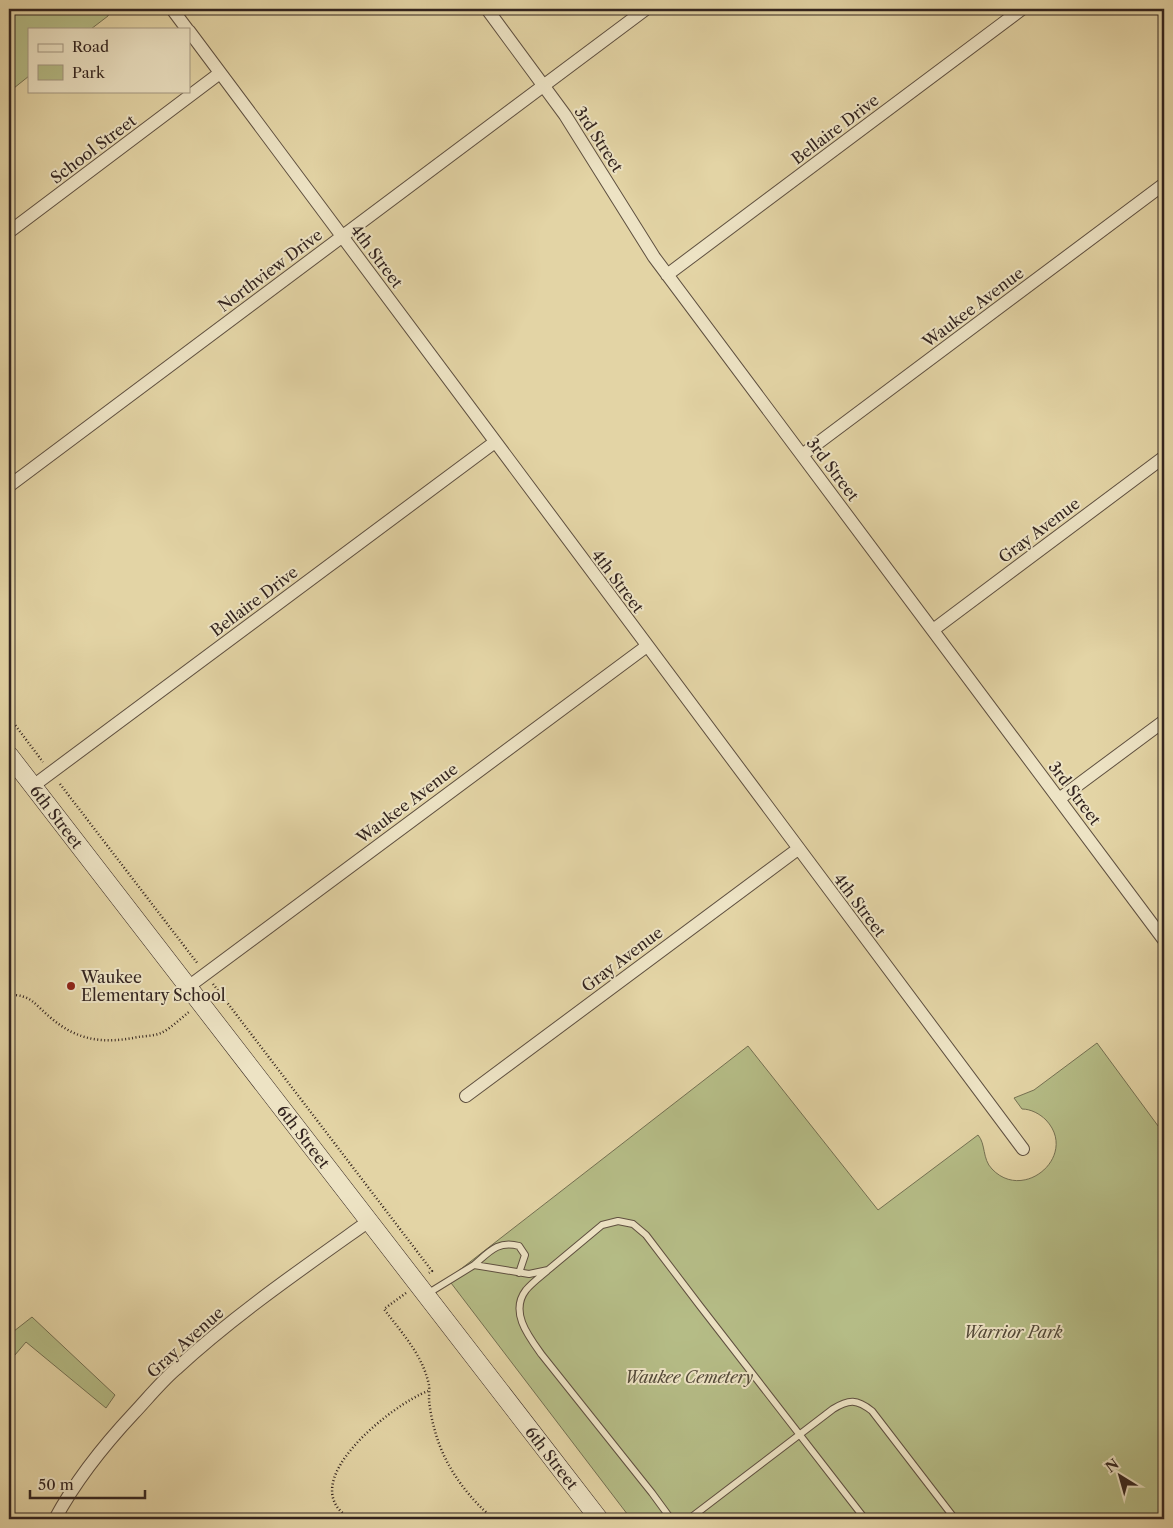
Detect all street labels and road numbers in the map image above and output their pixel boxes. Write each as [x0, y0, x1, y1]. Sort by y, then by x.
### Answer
street label: Bellaire Drive [787, 90, 883, 168]
street label: 3rd Street [570, 102, 628, 176]
street label: School Street [46, 110, 140, 188]
street label: 4th Street [347, 220, 408, 292]
street label: Northview Drive [214, 224, 326, 316]
street label: Waukee Avenue [918, 262, 1028, 352]
street label: 3rd Street [803, 433, 864, 505]
street label: Gray Avenue [994, 493, 1084, 567]
street label: 4th Street [588, 545, 649, 617]
street label: Bellaire Drive [206, 562, 302, 640]
street label: 3rd Street [1045, 757, 1106, 829]
street label: Waukee Avenue [352, 758, 462, 848]
street label: 6th Street [26, 781, 88, 853]
street label: 4th Street [830, 869, 891, 941]
street label: Gray Avenue [577, 922, 667, 996]
street label: 6th Street [273, 1101, 335, 1172]
street label: Gray Avenue [142, 1302, 228, 1382]
street label: 6th Street [521, 1422, 583, 1494]

